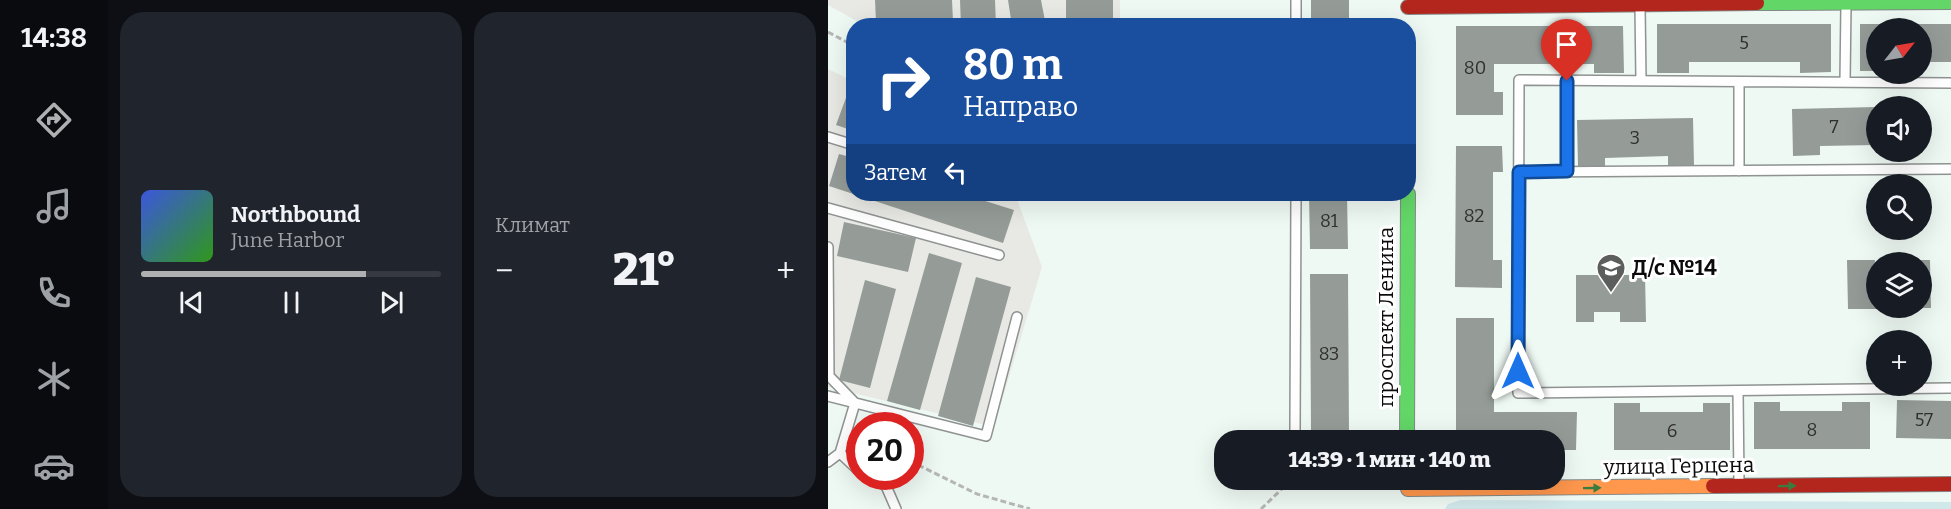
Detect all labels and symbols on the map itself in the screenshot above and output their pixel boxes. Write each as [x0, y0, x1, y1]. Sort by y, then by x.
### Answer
north arrow [1866, 18, 1932, 84]
pin [1541, 19, 1592, 81]
house number: 5 [1739, 32, 1749, 54]
house number: 80 [1464, 57, 1486, 79]
house number: 7 [1829, 116, 1839, 138]
house number: 3 [1630, 127, 1640, 149]
house number: 82 [1464, 205, 1484, 227]
house number: 81 [1320, 210, 1339, 232]
street label: проспект Ленина [1373, 226, 1399, 407]
school or university icon: Д/с №14 [1595, 252, 1627, 294]
place label: Д/с №14 [1632, 255, 1717, 281]
position arrow [1486, 339, 1550, 403]
house number: 83 [1319, 343, 1339, 365]
house number: 57 [1915, 409, 1933, 431]
speed limit sign: 20 [846, 412, 924, 490]
house number: 8 [1807, 419, 1817, 441]
house number: 6 [1667, 420, 1677, 442]
street label: улица Герцена [1602, 452, 1755, 480]
one-way arrow [1778, 481, 1797, 490]
one-way arrow [1583, 483, 1602, 492]

